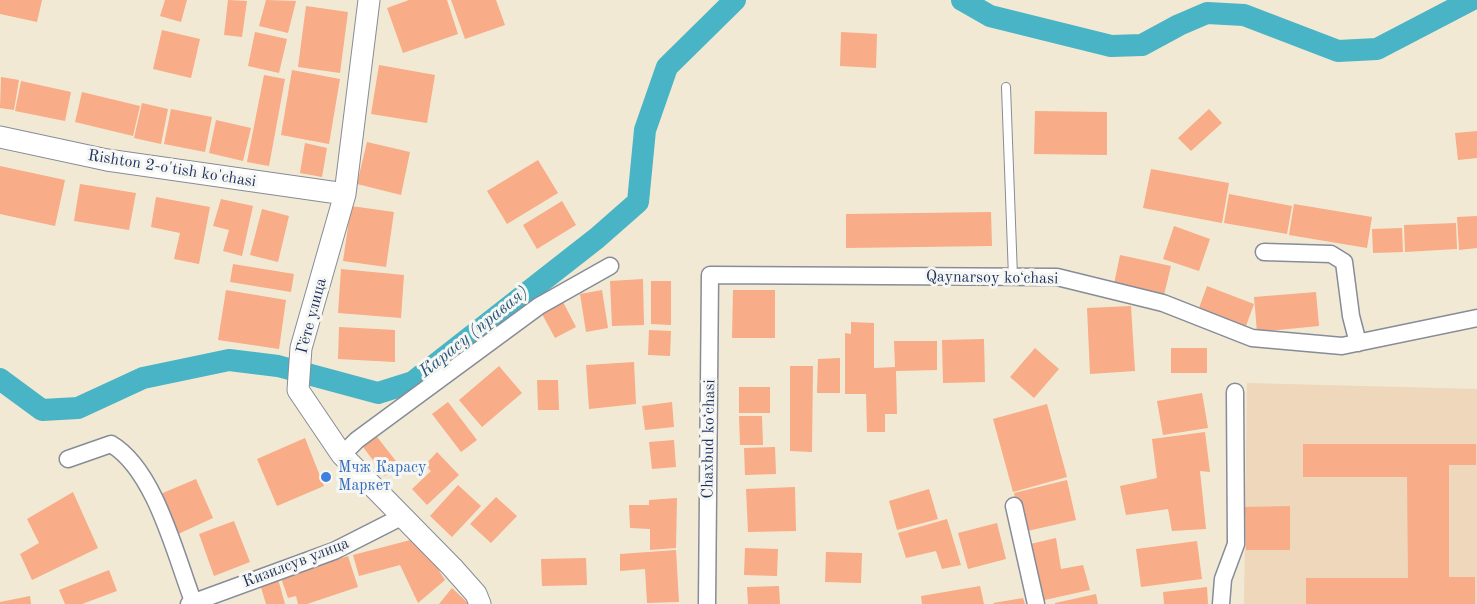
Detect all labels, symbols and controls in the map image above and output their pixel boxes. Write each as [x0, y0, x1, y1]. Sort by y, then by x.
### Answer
street label: Rishton 2-o'tish ko'chasi [87, 146, 257, 192]
street label: Qaynarsoy koʻchasi [926, 267, 1058, 289]
street label: Гёте улица [293, 276, 331, 356]
water label: Карасу (правая) [415, 282, 533, 382]
street label: Chaxbud koʻchasi [698, 379, 720, 499]
place label: Мчж Карасу Маркет [338, 458, 427, 496]
marker: Мчж Карасу Маркет [319, 470, 333, 484]
street label: Кизилсув улица [240, 534, 352, 592]

